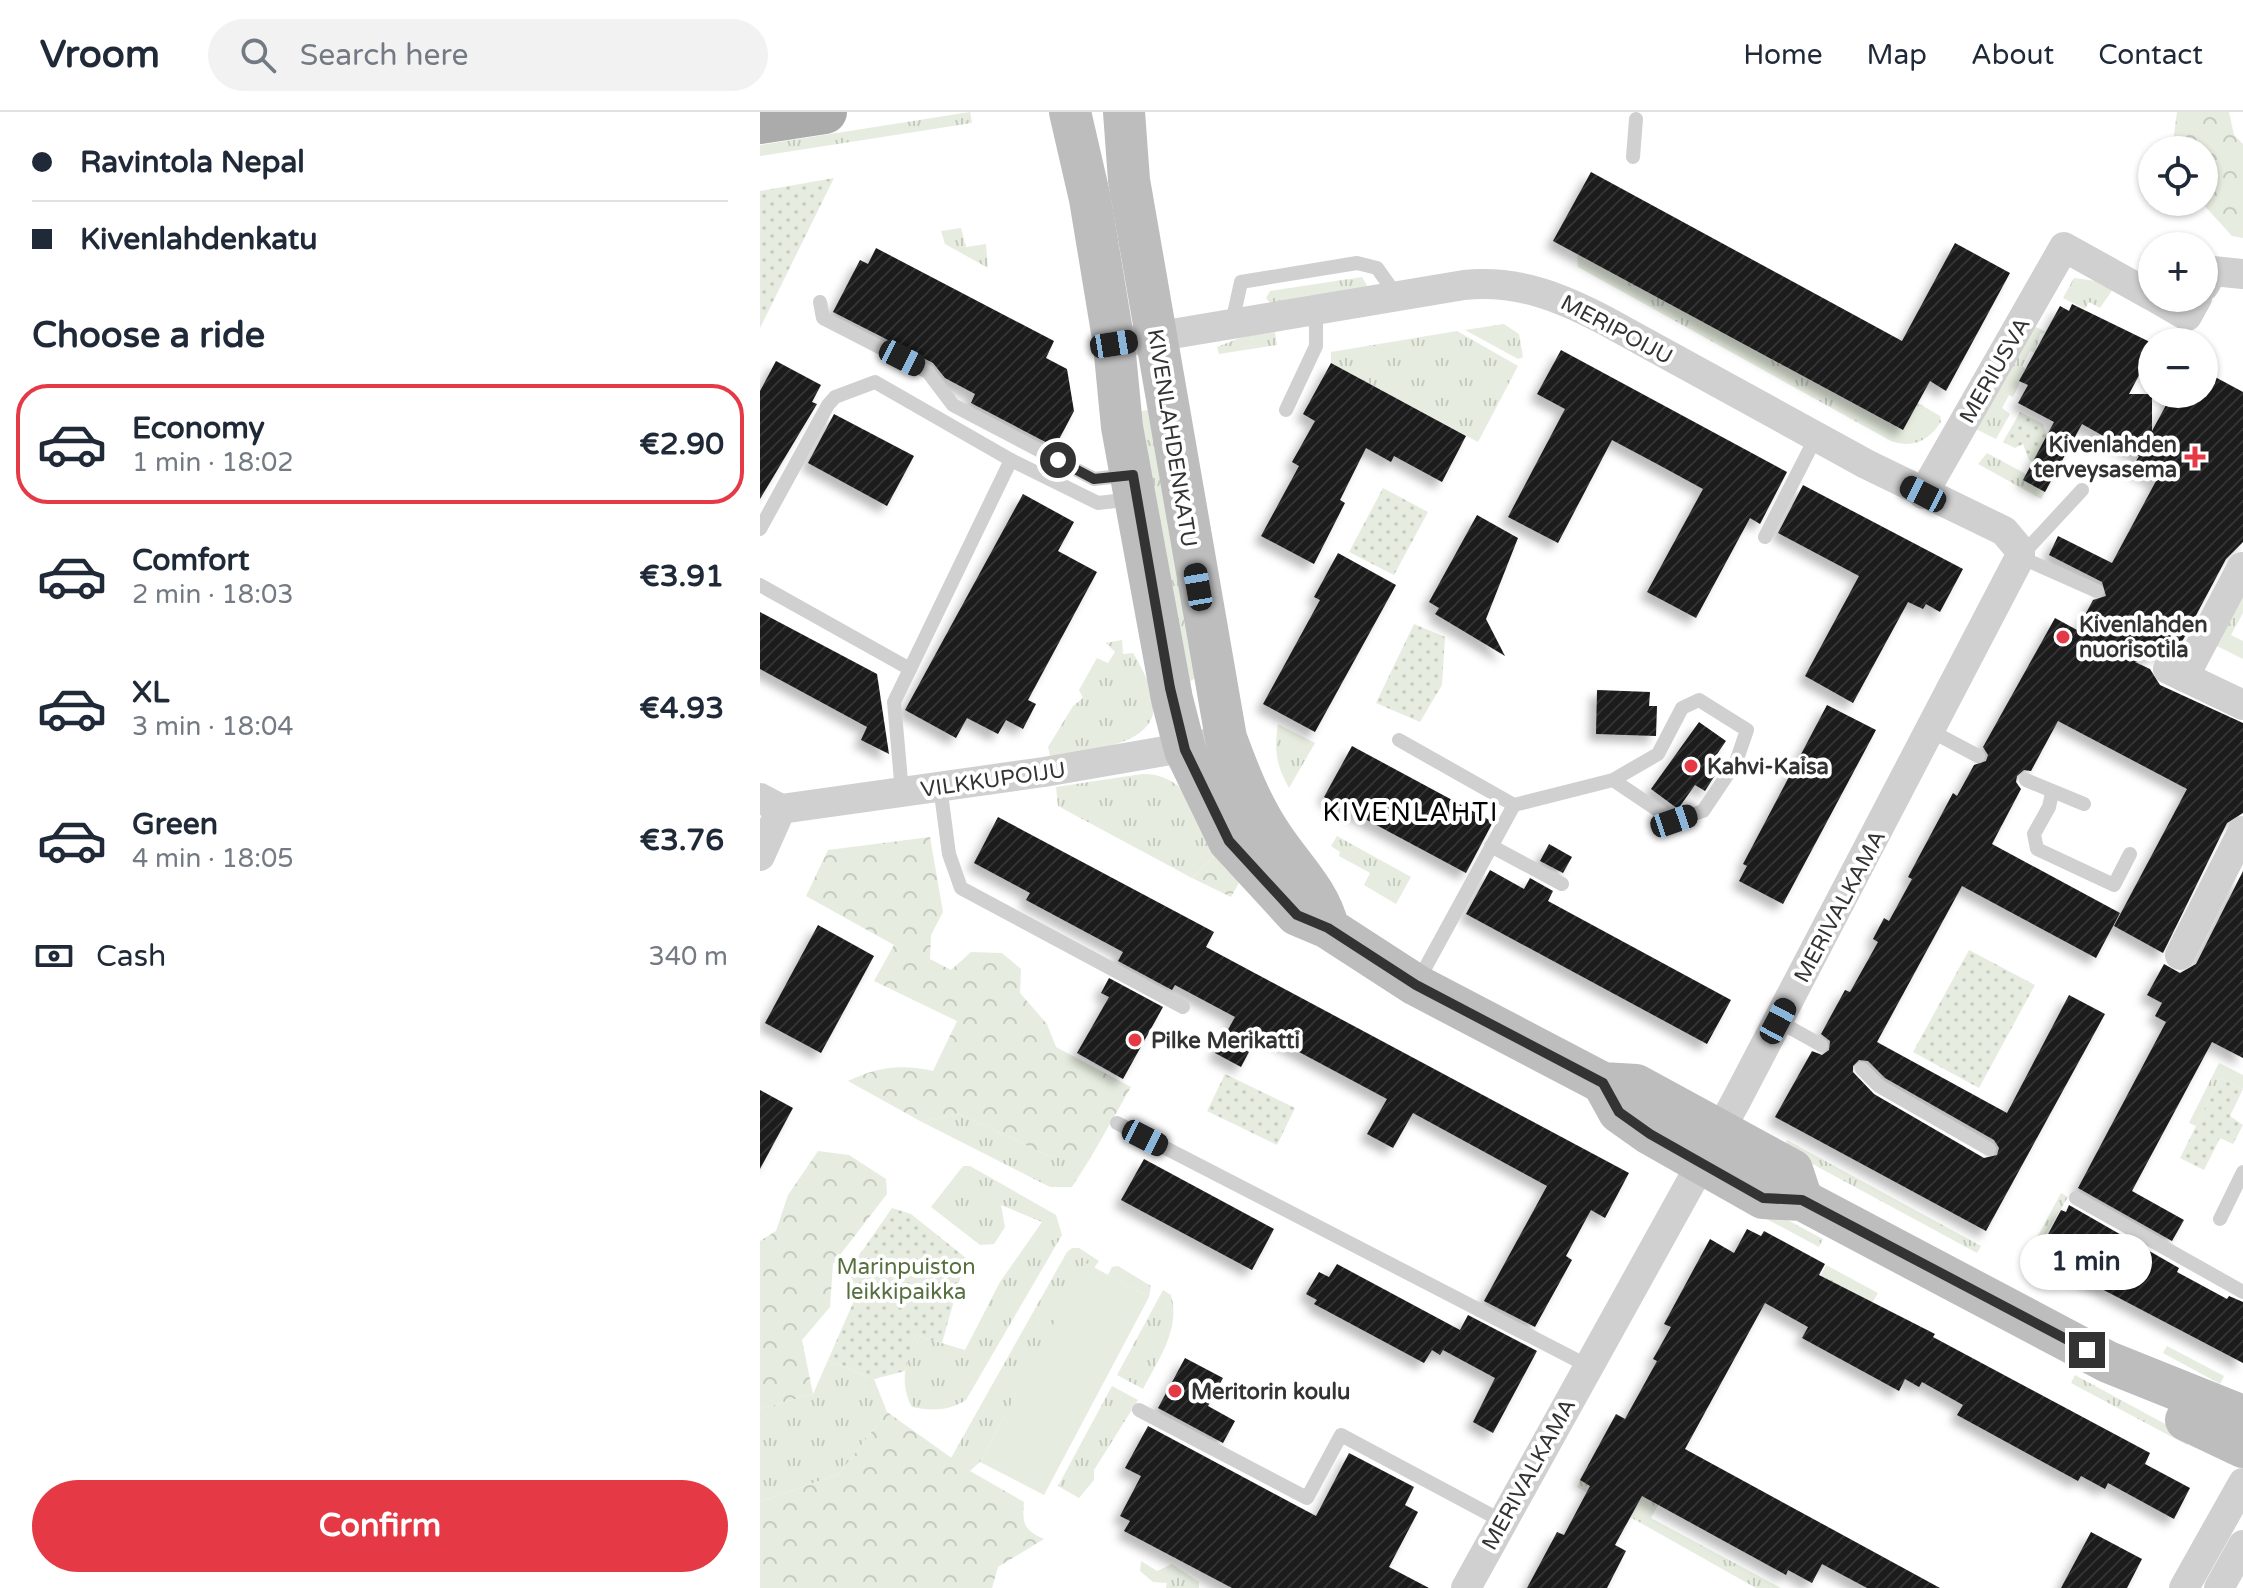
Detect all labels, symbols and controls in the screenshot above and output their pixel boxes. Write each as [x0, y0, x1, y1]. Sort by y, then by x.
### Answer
search box [208, 19, 768, 91]
text: Vroom [40, 32, 160, 78]
icon: search [236, 33, 280, 77]
text: Search here [300, 37, 468, 74]
text: Home [1743, 38, 1823, 72]
text: Map [1867, 38, 1927, 72]
text: About [1971, 38, 2054, 72]
text: Contact [2098, 38, 2203, 72]
map controls [2138, 136, 2218, 408]
button: locate [2138, 136, 2218, 216]
text: Ravintola Nepal [80, 144, 305, 181]
text: Kivenlahdenkatu [80, 221, 318, 258]
button: + [2138, 232, 2218, 312]
street label: MERIPOIJU [1556, 290, 1677, 370]
street label: MERIUSVA [1954, 313, 2036, 428]
text: Choose a ride [32, 314, 265, 357]
street label: KIVENLAHDENKATU [1142, 327, 1202, 549]
car [1088, 328, 1140, 360]
button: − [2138, 328, 2218, 408]
car [875, 336, 929, 380]
icon: car [36, 408, 108, 480]
text: Economy [132, 410, 265, 447]
text: €2.90 [639, 426, 724, 463]
place label: Kivenlahden terveysasema [2034, 432, 2177, 483]
route start [1040, 442, 1076, 478]
marker: Kivenlahden terveysasema [2184, 446, 2206, 468]
text: 1 min · 18:02 [132, 447, 294, 478]
car [1896, 472, 1950, 516]
icon: car [36, 540, 108, 612]
text: Comfort [132, 542, 250, 579]
text: €3.91 [639, 558, 724, 595]
car [1182, 561, 1214, 613]
text: 2 min · 18:03 [132, 579, 294, 610]
place label: Kivenlahden nuorisotila [2079, 612, 2208, 663]
marker: Kivenlahden nuorisotila [2054, 628, 2072, 646]
icon: car [36, 672, 108, 744]
text: XL [132, 674, 169, 711]
text: €4.93 [639, 690, 724, 727]
text: 3 min · 18:04 [132, 711, 294, 742]
place label: Kahvi-Kaisa [1707, 754, 1829, 780]
street label: VILKKUPOIJU [919, 757, 1067, 803]
marker: Kahvi-Kaisa [1682, 757, 1700, 775]
district label: KIVENLAHTI [1322, 797, 1500, 828]
car [1647, 802, 1701, 840]
icon: car [36, 804, 108, 876]
text: Green [132, 806, 218, 843]
text: €3.76 [640, 822, 724, 859]
street label: MERIVALKAMA [1789, 826, 1891, 987]
text: 4 min · 18:05 [132, 843, 294, 874]
icon: cash [32, 934, 76, 978]
text: Cash [96, 938, 166, 975]
text: 340 m [648, 941, 728, 972]
car [1756, 994, 1800, 1048]
place label: Pilke Merikatti [1151, 1028, 1300, 1054]
marker: Pilke Merikatti [1126, 1031, 1144, 1049]
car [1118, 1116, 1172, 1160]
callout: 1 min [2021, 1234, 2153, 1290]
text: 1 min [2051, 1246, 2121, 1277]
park label: Marinpuiston leikkipaikka [836, 1254, 976, 1305]
route end [2069, 1332, 2105, 1368]
place label: Meritorin koulu [1191, 1379, 1350, 1405]
marker: Meritorin koulu [1166, 1382, 1184, 1400]
street label: MERIVALKAMA [1477, 1394, 1581, 1555]
button: Confirm [32, 1480, 728, 1572]

